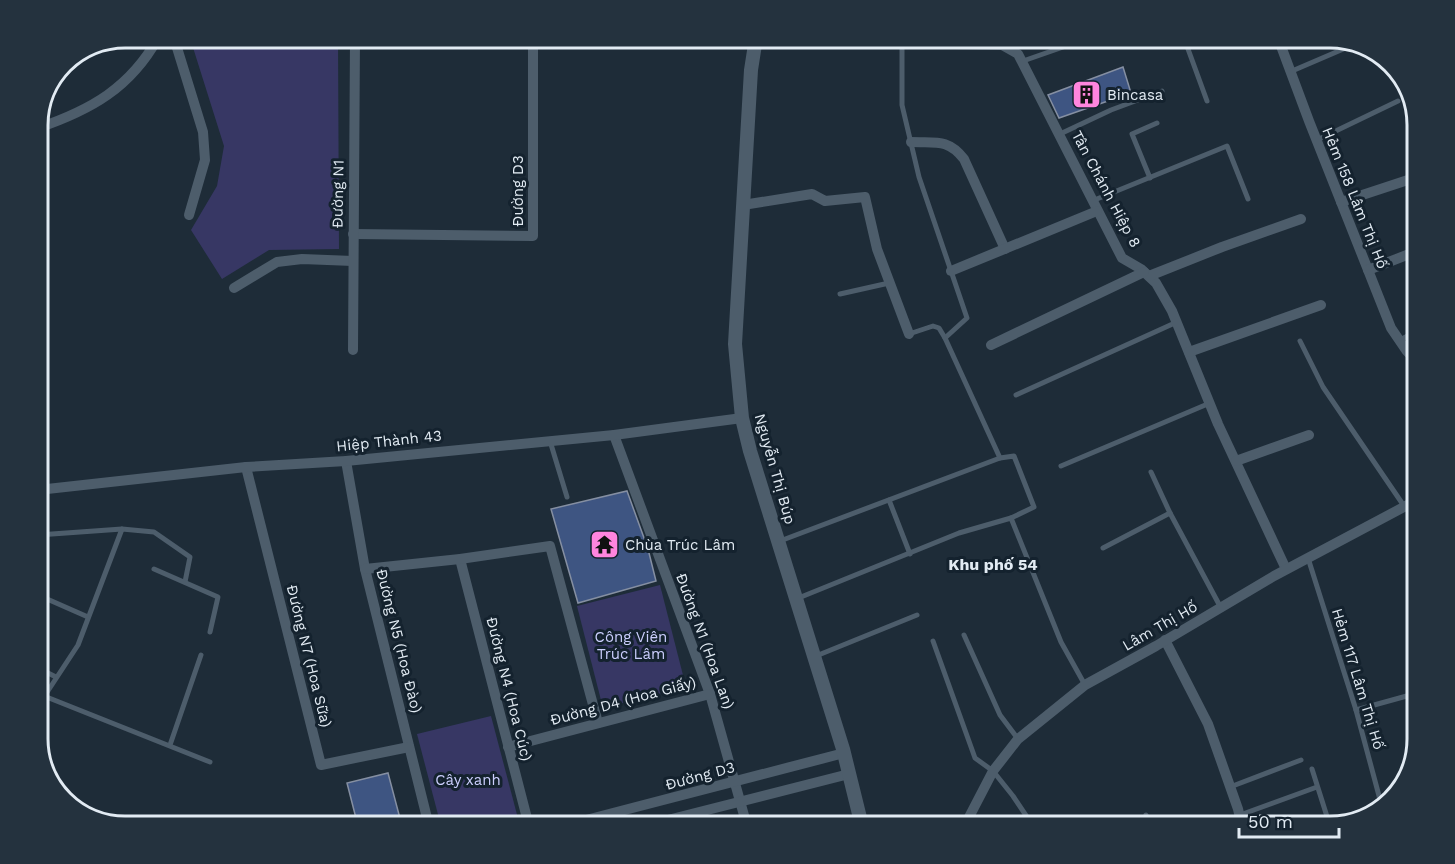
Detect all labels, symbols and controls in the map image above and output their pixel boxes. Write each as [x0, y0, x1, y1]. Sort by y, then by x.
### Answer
building icon: Bincasa [1070, 79, 1102, 111]
place label: Bincasa [1107, 86, 1164, 104]
street label: Hẻm 158 Lâm Thị Hố [1318, 125, 1392, 271]
street label: Tân Chánh Hiệp 8 [1068, 128, 1144, 250]
street label: Đường D3 [509, 155, 527, 227]
street label: Đường N1 [328, 160, 348, 228]
street label: Nguyễn Thị Búp [751, 411, 800, 526]
street label: Hiệp Thành 43 [335, 427, 443, 455]
temple icon: Chùa Trúc Lâm [588, 529, 620, 561]
place label: Chùa Trúc Lâm [625, 536, 735, 554]
district label: Khu phố 54 [948, 555, 1038, 574]
street label: Đường N5 (Hoa Đào) [372, 567, 426, 715]
street label: Đường N1 (Hoa Lan) [672, 571, 738, 711]
street label: Đường N7 (Hoa Sữa) [283, 583, 335, 729]
street label: Lâm Thị Hố [1119, 597, 1201, 655]
street label: Hẻm 117 Lâm Thị Hố [1328, 606, 1388, 752]
street label: Đường N4 (Hoa Cúc) [482, 615, 536, 763]
park label: Công Viên Trúc Lâm [595, 628, 667, 663]
street label: Đường D4 (Hoa Giấy) [548, 673, 698, 729]
street label: Đường D3 [663, 758, 737, 794]
park label: Cây xanh [435, 771, 501, 789]
scale bar [1239, 801, 1340, 839]
text: 50 m [1248, 811, 1293, 832]

